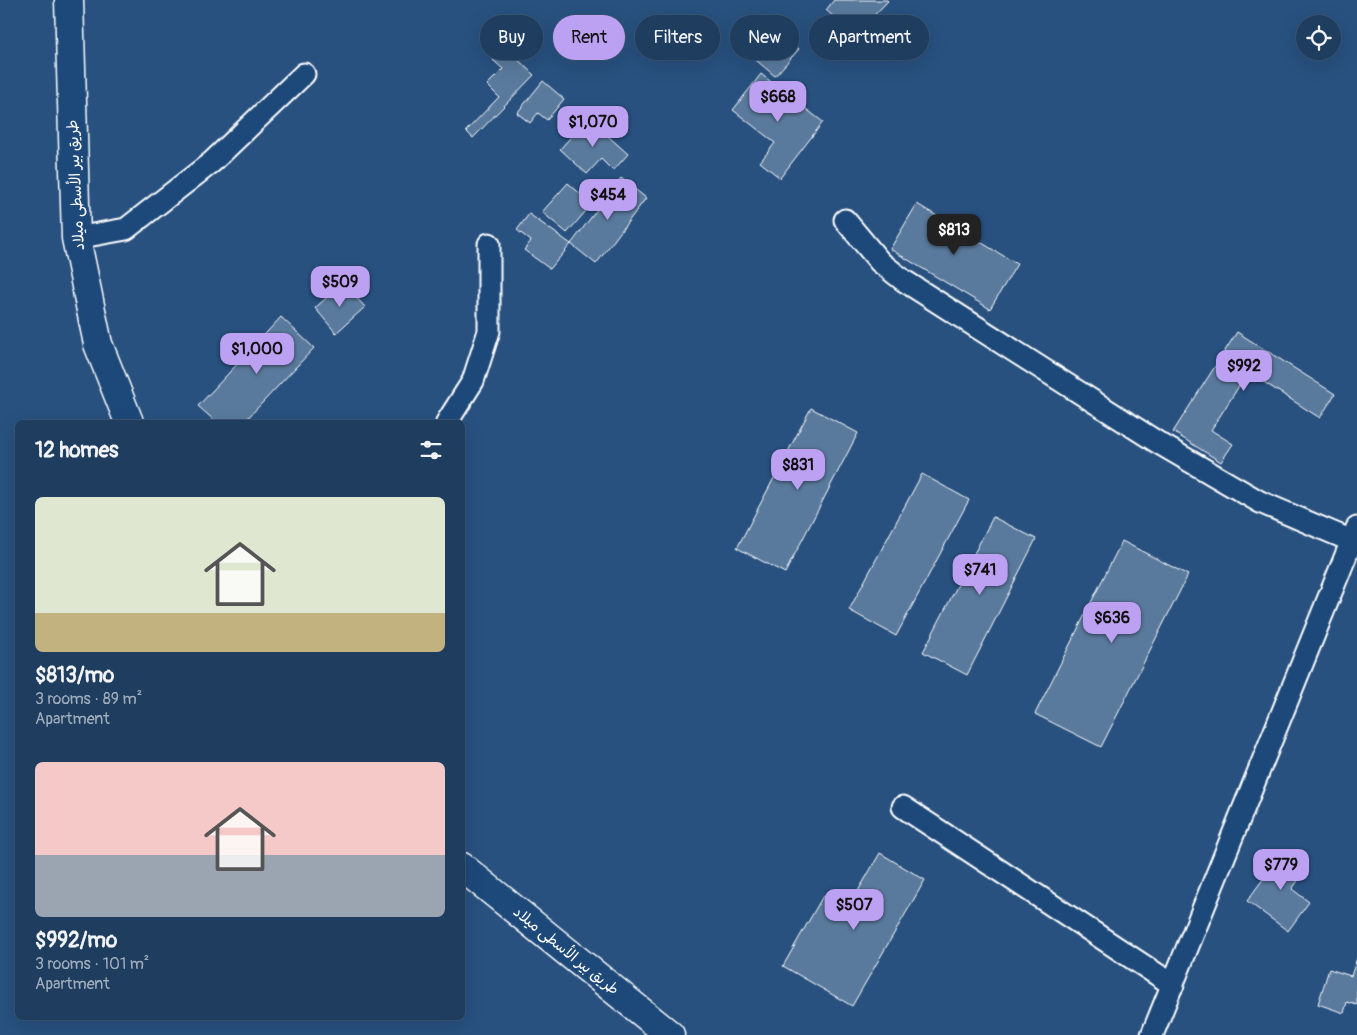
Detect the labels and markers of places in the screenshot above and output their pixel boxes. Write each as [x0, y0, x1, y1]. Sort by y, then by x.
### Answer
pin: $668 [748, 80, 808, 123]
pin: $1,070 [552, 106, 634, 148]
pin: $454 [578, 178, 638, 221]
pin: $813 [924, 214, 984, 256]
pin: $509 [310, 266, 370, 308]
pin: $1,000 [216, 332, 298, 375]
pin: $992 [1214, 350, 1274, 392]
pin: $831 [768, 448, 828, 491]
pin: $741 [950, 554, 1010, 596]
pin: $636 [1082, 602, 1142, 644]
pin: $779 [1251, 848, 1311, 891]
pin: $507 [824, 888, 884, 931]

